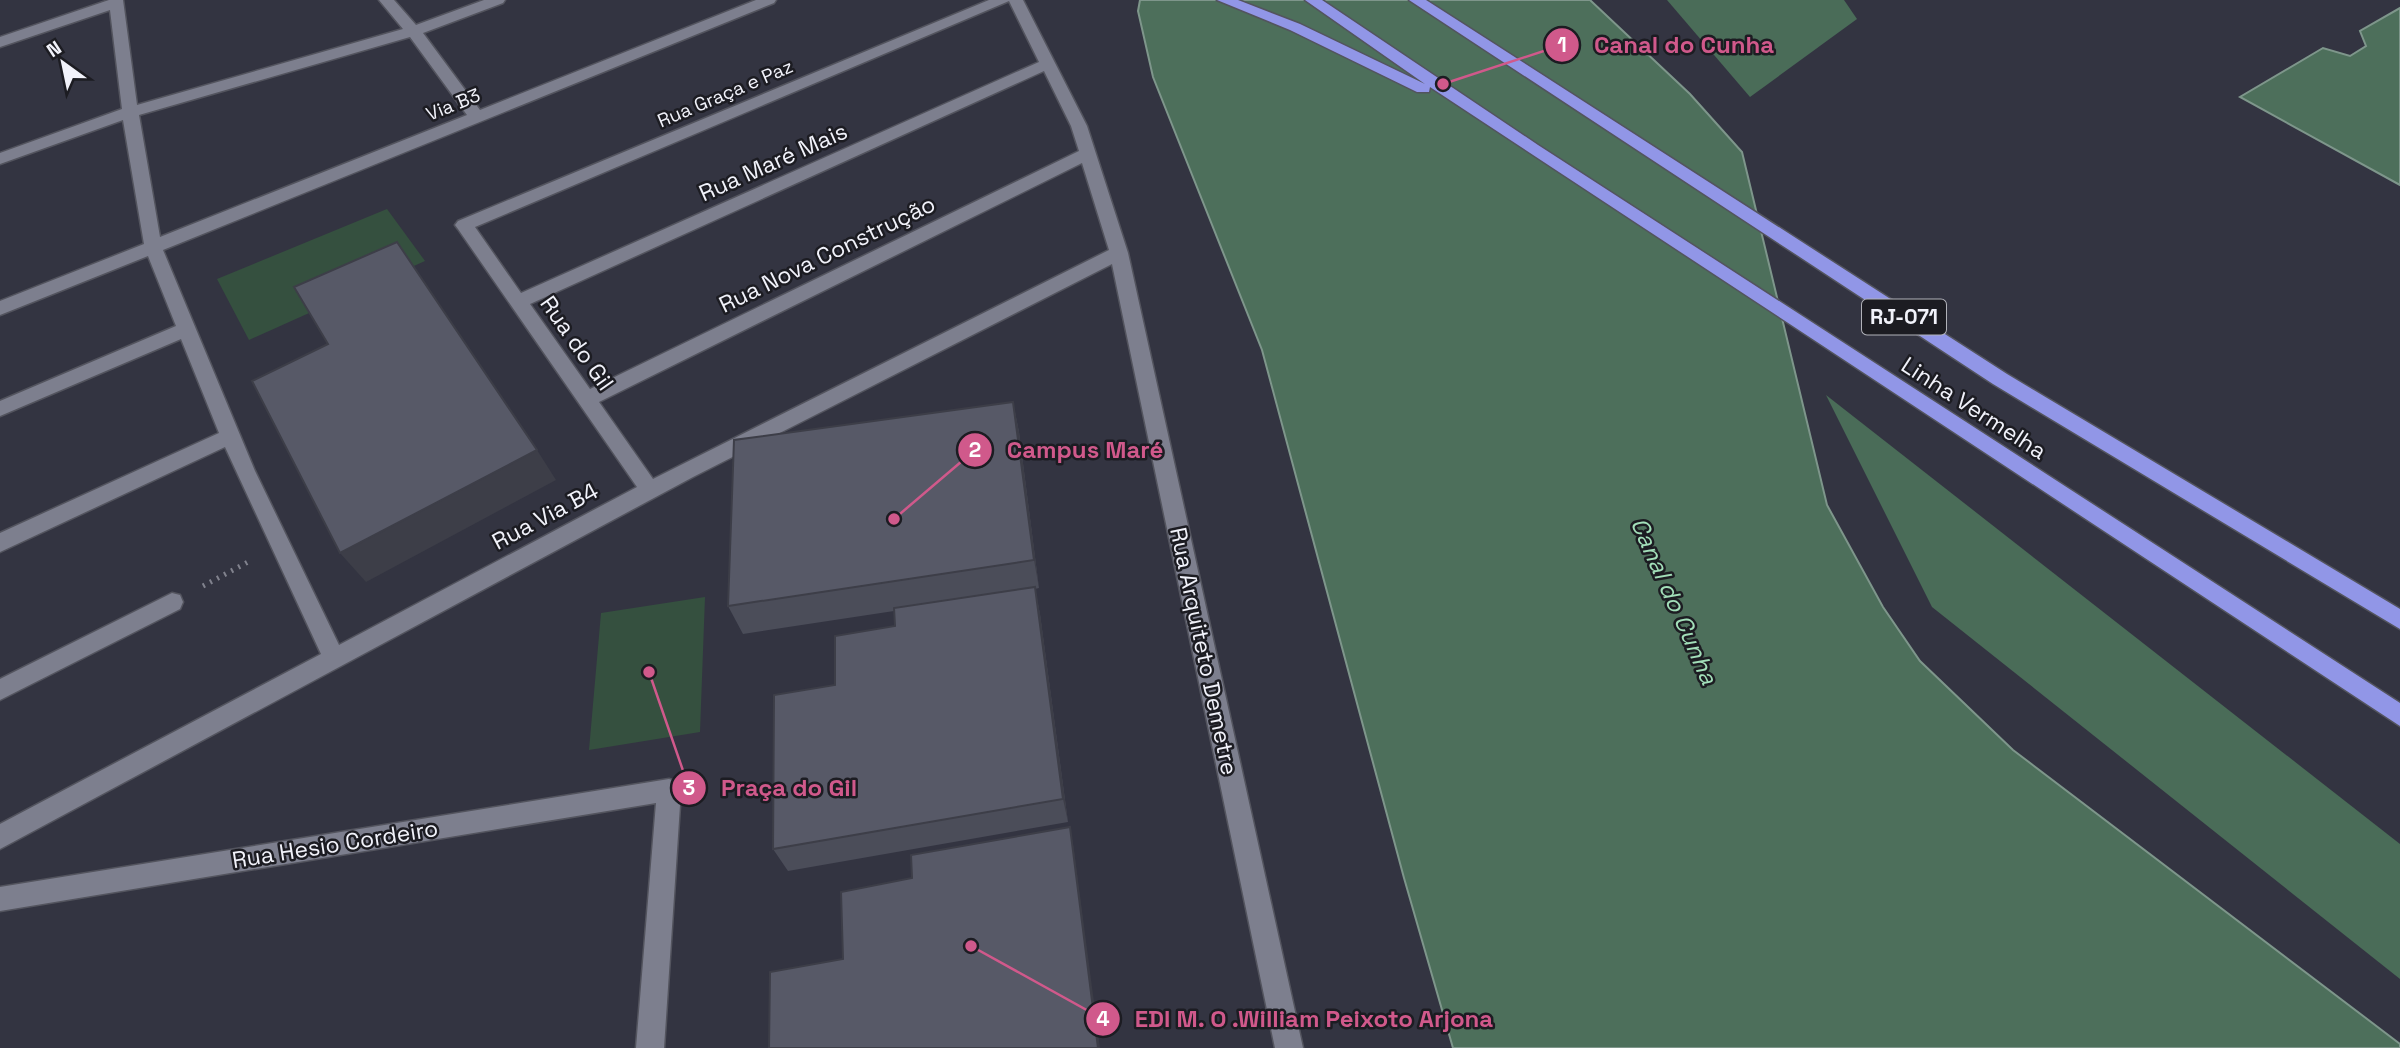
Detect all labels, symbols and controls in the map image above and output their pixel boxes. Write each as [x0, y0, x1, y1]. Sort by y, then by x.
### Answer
callout: Canal do Cunha [1545, 22, 1788, 67]
north arrow [28, 28, 98, 98]
text: Canal do Cunha [1594, 29, 1774, 60]
text: 1 [1557, 31, 1567, 58]
text: N [42, 35, 66, 63]
street label: Rua Graça e Paz [654, 54, 797, 133]
street label: Via B3 [422, 82, 484, 127]
street label: Rua Maré Mais [694, 116, 852, 208]
street label: Rua Nova Construção [714, 189, 940, 319]
street label: Rua do Gil [533, 290, 621, 396]
road number: RJ-071 [1862, 300, 1946, 334]
street label: Linha Vermelha [1896, 350, 2052, 466]
callout: Campus Maré [958, 428, 1177, 473]
text: Campus Maré [1007, 434, 1163, 465]
text: 2 [969, 436, 981, 463]
street label: Rua Via B4 [487, 476, 603, 556]
water label: Canal do Cunha [1624, 512, 1725, 689]
street label: Rua Arquiteto Demetre [1163, 524, 1245, 778]
callout: Praça do Gil [671, 765, 871, 810]
text: Praça do Gil [721, 772, 857, 803]
text: 3 [683, 774, 695, 801]
street label: Rua Hesio Cordeiro [230, 813, 440, 875]
callout: EDI M. O .William Peixoto Arjona [1085, 996, 1508, 1041]
text: EDI M. O .William Peixoto Arjona [1135, 1003, 1493, 1034]
text: 4 [1096, 1005, 1110, 1032]

